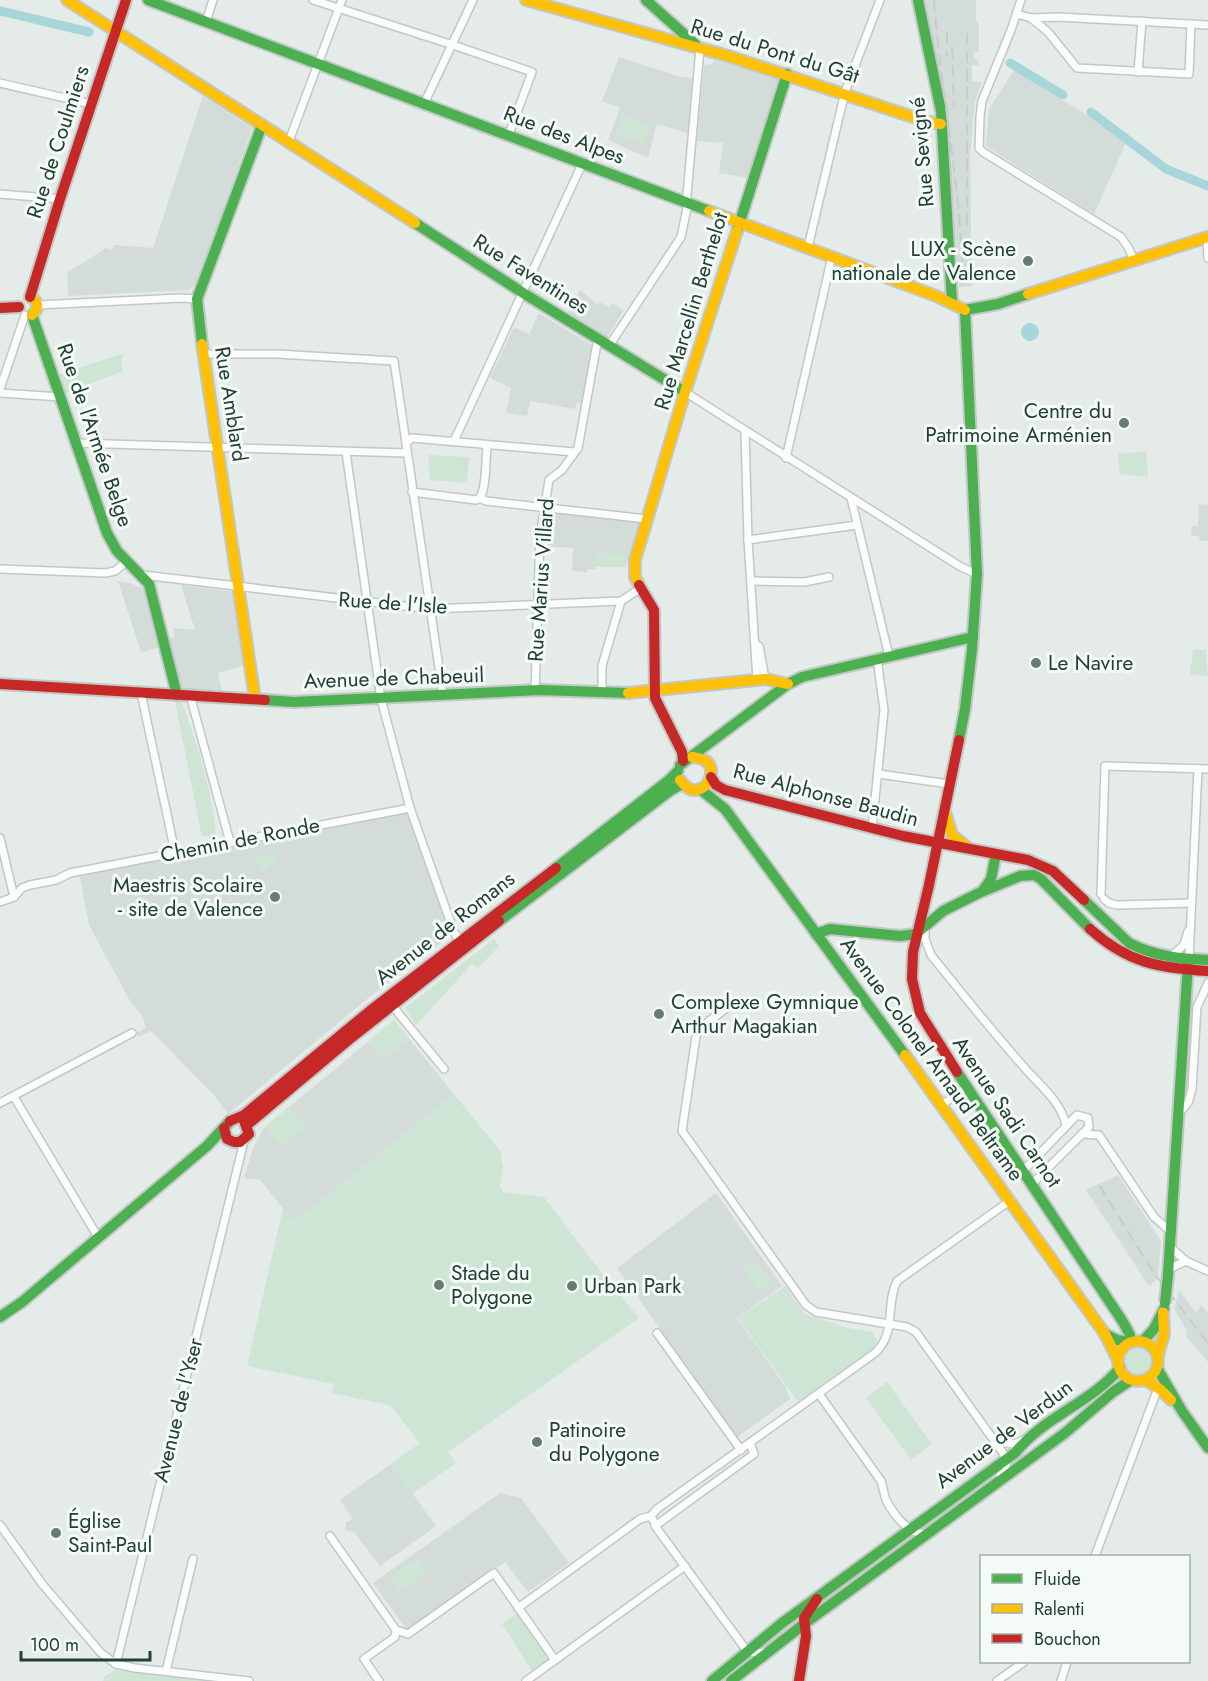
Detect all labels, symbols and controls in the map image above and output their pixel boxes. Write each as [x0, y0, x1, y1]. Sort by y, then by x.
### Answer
street label: Rue du Pont du Gât [687, 11, 863, 91]
street label: Rue de Coulmiers [19, 62, 97, 222]
street label: Rue Sevigné [902, 96, 942, 208]
street label: Rue des Alpes [499, 98, 629, 172]
street label: Rue Marcellin Berthelot [647, 209, 735, 413]
street label: Rue Faventines [467, 226, 595, 322]
place label: LUX - Scène nationale de Valence [831, 234, 1016, 288]
marker: LUX - Scène nationale de Valence [1021, 254, 1035, 268]
street label: Rue de l'Armée Belge [50, 339, 141, 531]
street label: Rue Amblard [207, 344, 255, 464]
place label: Centre du Patrimoine Arménien [925, 396, 1112, 450]
marker: Centre du Patrimoine Arménien [1117, 416, 1131, 430]
street label: Rue Marius Villard [520, 497, 562, 663]
street label: Rue de l'Isle [338, 584, 449, 622]
place label: Le Navire [1048, 648, 1133, 678]
marker: Le Navire [1029, 656, 1043, 670]
street label: Avenue de Chabeuil [303, 660, 485, 696]
street label: Rue Alphonse Baudin [730, 756, 922, 834]
street label: Chemin de Ronde [158, 810, 322, 870]
street label: Avenue de Romans [369, 864, 521, 992]
place label: Maestris Scolaire - site de Valence [113, 870, 263, 924]
marker: Maestris Scolaire - site de Valence [268, 890, 282, 904]
street label: Avenue Colonel Arnaud Beltrame [833, 931, 1031, 1187]
place label: Complexe Gymnique Arthur Magakian [671, 987, 859, 1041]
marker: Complexe Gymnique Arthur Magakian [652, 1007, 666, 1021]
street label: Avenue Sadi Carnot [945, 1031, 1069, 1193]
place label: Stade du Polygone [451, 1258, 533, 1312]
place label: Urban Park [584, 1271, 682, 1301]
marker: Stade du Polygone [432, 1278, 446, 1292]
marker: Urban Park [565, 1279, 579, 1293]
street label: Avenue de l'Yser [146, 1334, 211, 1485]
street label: Avenue de Verdun [929, 1372, 1079, 1496]
place label: Patinoire du Polygone [549, 1415, 660, 1469]
marker: Patinoire du Polygone [530, 1435, 544, 1449]
place label: Église Saint-Paul [68, 1506, 152, 1560]
marker: Église Saint-Paul [49, 1526, 63, 1540]
legend [980, 1555, 1190, 1663]
text: Fluide [1034, 1566, 1081, 1592]
text: Ralenti [1034, 1596, 1085, 1622]
scale bar [21, 1624, 150, 1662]
text: Bouchon [1034, 1626, 1101, 1652]
text: 100 m [30, 1632, 79, 1658]

